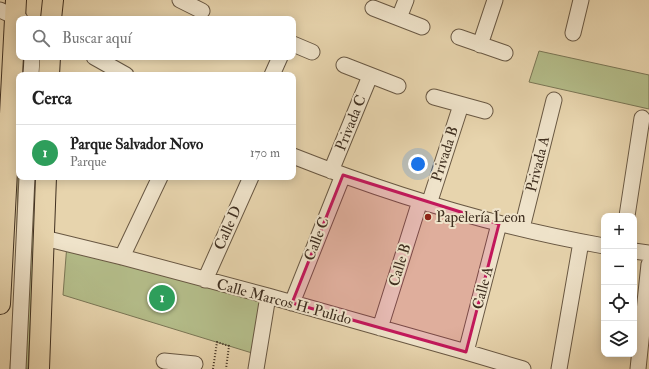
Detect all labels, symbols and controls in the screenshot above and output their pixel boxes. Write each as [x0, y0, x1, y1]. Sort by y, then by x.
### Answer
search box [16, 16, 296, 60]
icon: search [30, 27, 52, 49]
text: Buscar aquí [62, 29, 131, 48]
text: Cerca [32, 88, 72, 109]
street label: Privada C [331, 92, 371, 154]
street label: Privada B [427, 124, 463, 184]
street label: Privada A [522, 134, 554, 194]
text: Parque Salvador Novo [70, 135, 203, 154]
text: 1 [43, 145, 47, 161]
text: 170 m [250, 145, 280, 161]
text: Parque [70, 154, 106, 170]
your location [408, 154, 428, 174]
street label: Calle D [210, 203, 246, 253]
place label: Papelería Leon [436, 208, 526, 228]
marker: Papelería Leon [423, 212, 433, 222]
map controls [601, 213, 637, 357]
button: + [601, 213, 637, 249]
street label: Calle C [300, 215, 334, 263]
street label: Calle B [384, 241, 416, 289]
button: − [601, 249, 637, 285]
street label: Calle A [468, 264, 498, 312]
street label: Calle Marcos H. Pulido [214, 275, 354, 329]
pin: 1 [149, 283, 175, 313]
button: locate [601, 285, 637, 321]
button: layers [601, 321, 637, 357]

